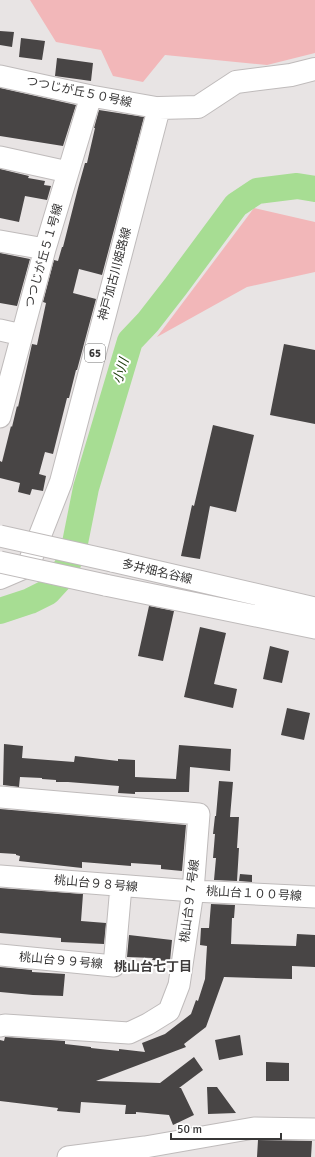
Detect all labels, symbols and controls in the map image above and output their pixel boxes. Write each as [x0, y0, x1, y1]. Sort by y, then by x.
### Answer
street label: つつじが丘５０号線 [25, 73, 133, 111]
street label: つつじが丘５１号線 [22, 202, 66, 310]
street label: 神戸加古川姫路線 [95, 226, 135, 322]
road number: 65 [85, 344, 105, 362]
water label: 小川 [110, 354, 133, 386]
street label: 多井畑名谷線 [120, 557, 194, 587]
street label: 桃山台９７号線 [177, 858, 203, 944]
street label: 桃山台９８号線 [53, 873, 139, 895]
street label: 桃山台１００号線 [206, 884, 302, 904]
street label: 桃山台９９号線 [18, 950, 104, 972]
district label: 桃山台七丁目 [114, 959, 192, 975]
scale bar [171, 1115, 281, 1141]
text: 50 m [177, 1122, 202, 1137]

